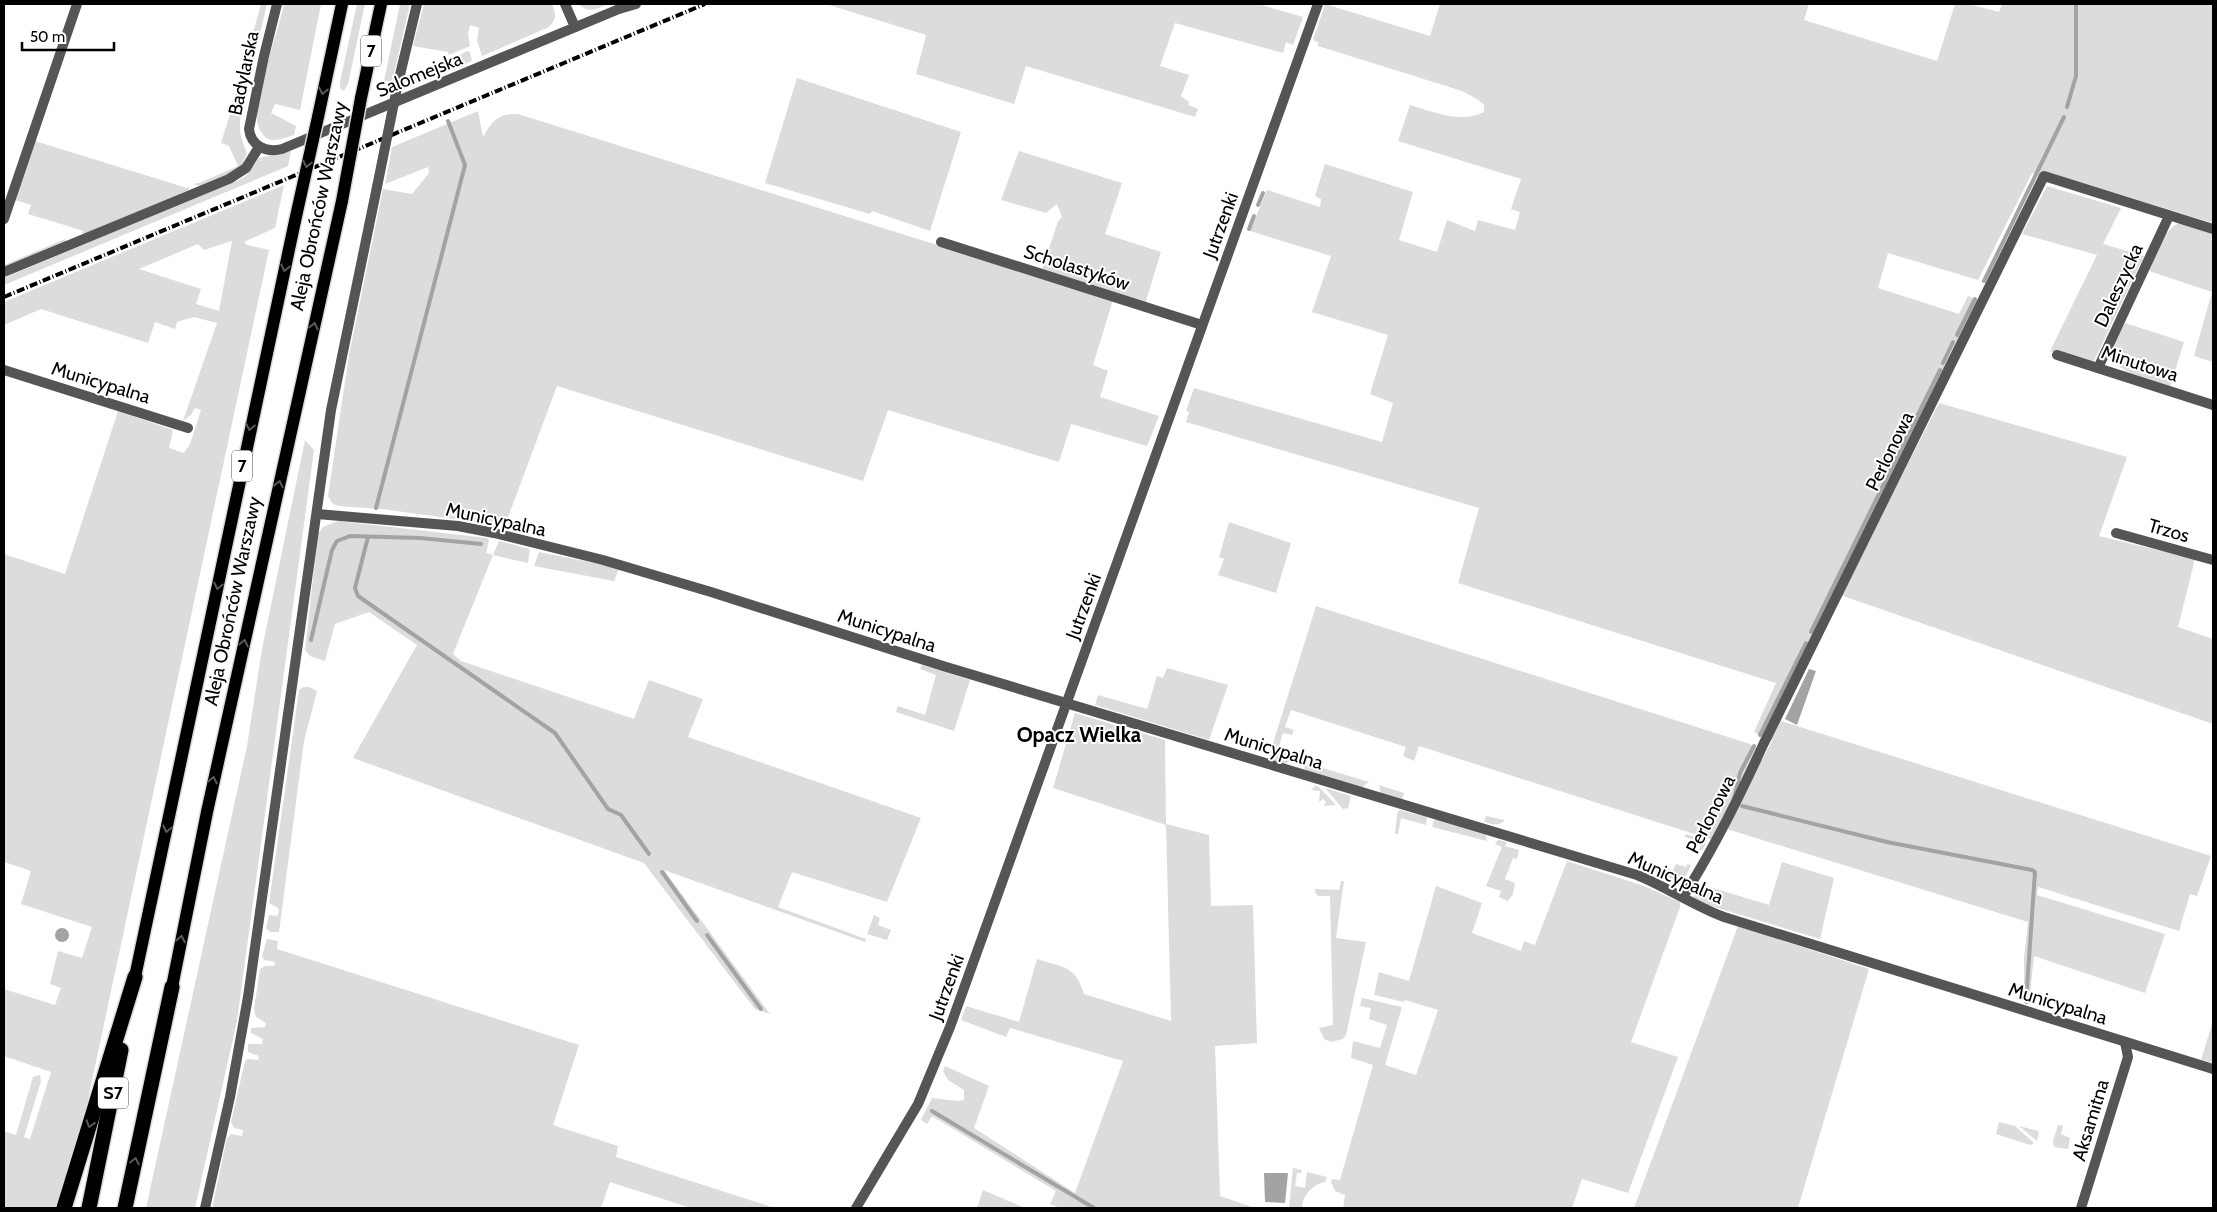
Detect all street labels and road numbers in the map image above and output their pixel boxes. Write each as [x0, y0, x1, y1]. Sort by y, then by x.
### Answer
street label: Badylarska [223, 29, 264, 117]
road number: 7 [361, 36, 381, 66]
street label: Salomejska [373, 47, 466, 102]
street label: Aleja Obrońców Warszawy [285, 99, 352, 313]
street label: Jutrzenki [1198, 189, 1243, 262]
street label: Scholastyków [1021, 240, 1133, 296]
street label: Daleszycka [2089, 240, 2148, 331]
street label: Minutowa [2099, 340, 2181, 387]
street label: Municypalna [49, 357, 153, 408]
street label: Perlonowa [1860, 408, 1918, 494]
road number: 7 [232, 451, 252, 482]
street label: Aleja Obrońców Warszawy [199, 494, 266, 708]
street label: Municypalna [444, 498, 548, 541]
street label: Trzos [2146, 514, 2192, 547]
street label: Jutrzenki [1061, 570, 1106, 643]
street label: Municypalna [835, 604, 939, 657]
street label: Municypalna [1222, 723, 1326, 774]
street label: Perlonowa [1681, 771, 1740, 857]
street label: Municypalna [1625, 846, 1727, 909]
street label: Jutrzenki [924, 951, 969, 1024]
street label: Municypalna [2006, 978, 2110, 1029]
street label: Aksamitna [2067, 1077, 2114, 1164]
road number: S7 [98, 1078, 128, 1108]

